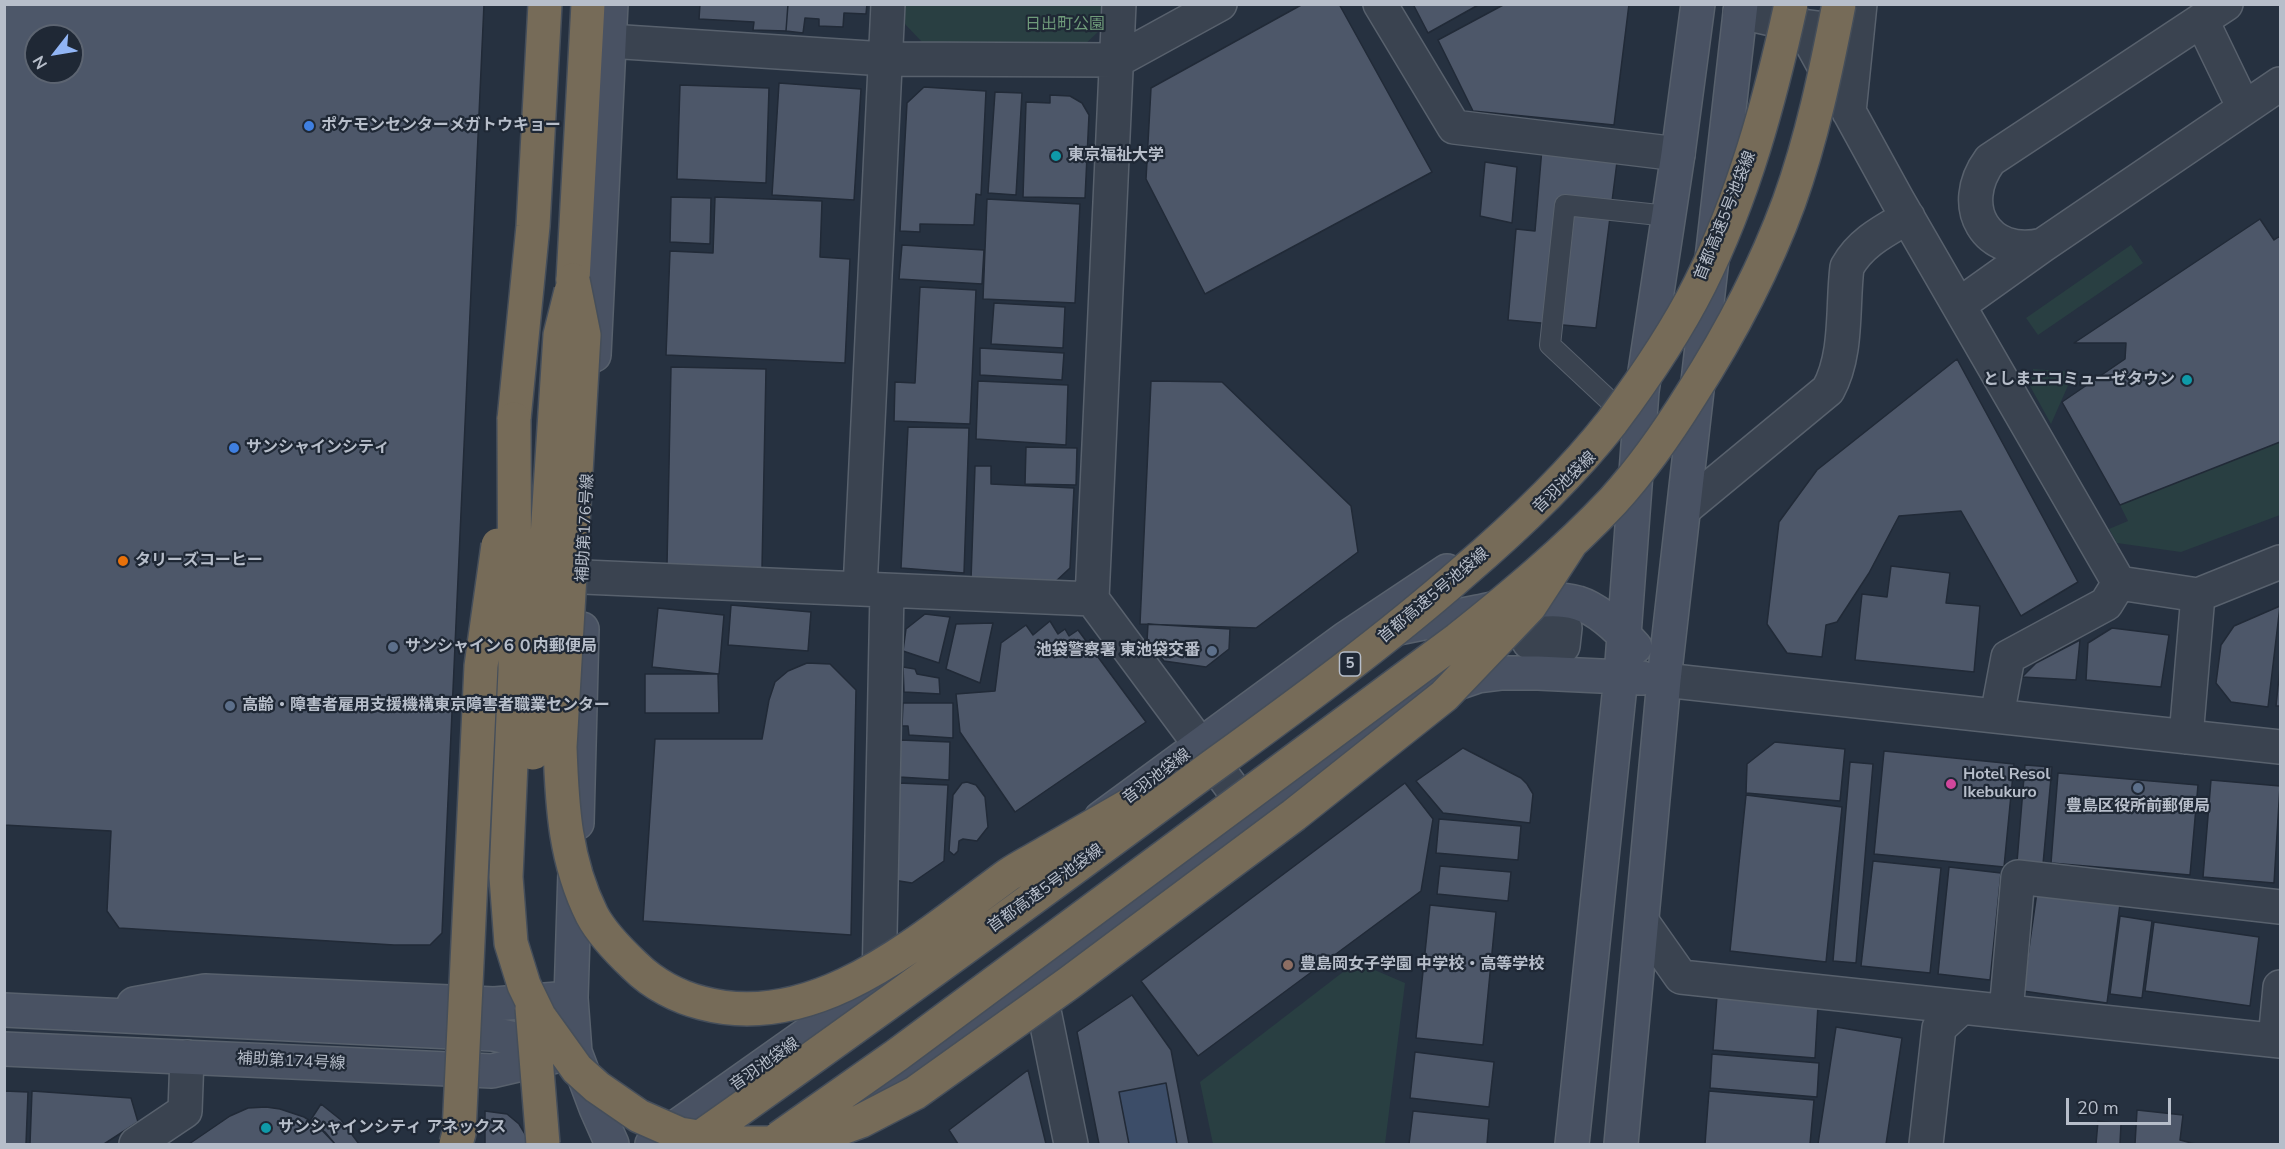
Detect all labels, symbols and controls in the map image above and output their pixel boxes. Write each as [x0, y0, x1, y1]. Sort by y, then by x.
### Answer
park label: 日出町公園 [1025, 15, 1105, 35]
north arrow [24, 24, 84, 84]
text: N [28, 51, 53, 73]
place label: ポケモンセンターメガトウキョー [321, 116, 561, 136]
marker: ポケモンセンターメガトウキョー [302, 119, 316, 133]
place label: 東京福祉大学 [1068, 146, 1164, 166]
marker: 東京福祉大学 [1049, 149, 1063, 163]
street label: 首都高速5号池袋線 [1691, 149, 1761, 283]
place label: としまエコミューゼタウン [1983, 370, 2175, 390]
marker: としまエコミューゼタウン [2180, 373, 2194, 387]
place label: サンシャインシティ [246, 438, 390, 458]
marker: サンシャインシティ [227, 441, 241, 455]
street label: 音羽池袋線 [1530, 448, 1600, 518]
street label: 補助第176号線 [574, 473, 598, 583]
street label: 首都高速5号池袋線 [1375, 544, 1493, 648]
place label: タリーズコーヒー [135, 551, 263, 571]
marker: タリーズコーヒー [116, 554, 130, 568]
place label: サンシャイン６０内郵便局 [405, 637, 597, 657]
marker: サンシャイン６０内郵便局 [386, 640, 400, 654]
place label: 池袋警察署 東池袋交番 [1036, 641, 1200, 661]
marker: 池袋警察署 東池袋交番 [1205, 644, 1219, 658]
road number: 5 [1340, 652, 1360, 676]
place label: 高齢・障害者雇用支援機構東京障害者職業センター [242, 696, 610, 716]
marker: 高齢・障害者雇用支援機構東京障害者職業センター [223, 699, 237, 713]
street label: 音羽池袋線 [1119, 745, 1195, 809]
place label: Hotel Resol Ikebukuro [1963, 765, 2050, 803]
marker: Hotel Resol Ikebukuro [1944, 777, 1958, 791]
marker: 豊島区役所前郵便局 [2131, 781, 2145, 795]
place label: 豊島区役所前郵便局 [2066, 797, 2210, 817]
street label: 首都高速5号池袋線 [985, 841, 1107, 937]
place label: 豊島岡女子学園 中学校・高等学校 [1300, 955, 1544, 975]
marker: 豊島岡女子学園 中学校・高等学校 [1281, 958, 1295, 972]
street label: 音羽池袋線 [727, 1034, 803, 1096]
street label: 補助第174号線 [236, 1050, 346, 1074]
scale bar [2069, 1086, 2174, 1124]
text: 20 m [2077, 1096, 2119, 1120]
place label: サンシャインシティ アネックス [278, 1118, 506, 1138]
marker: サンシャインシティ アネックス [259, 1121, 273, 1135]

